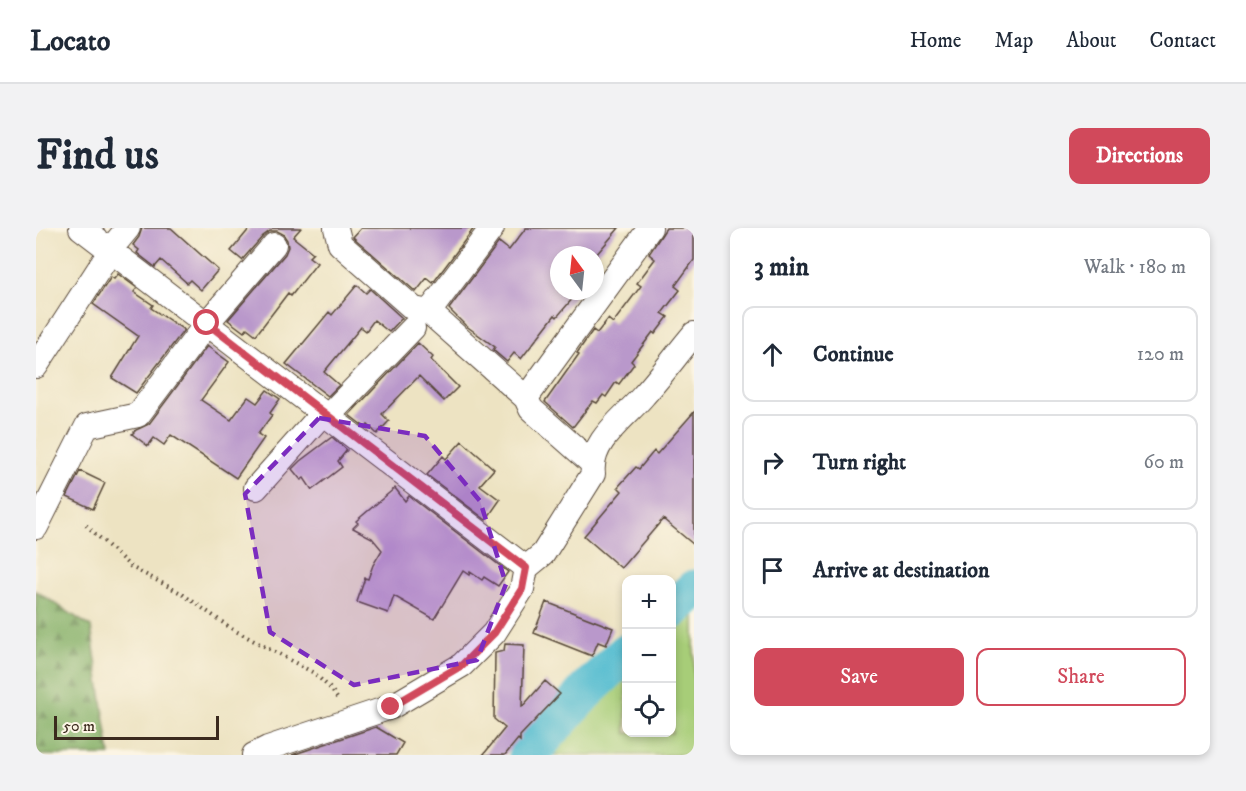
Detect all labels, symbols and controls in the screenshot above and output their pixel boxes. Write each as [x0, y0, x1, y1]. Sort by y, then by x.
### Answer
text: Locato [30, 24, 110, 59]
text: Home [910, 28, 962, 54]
text: Map [995, 28, 1033, 54]
text: About [1066, 28, 1117, 54]
text: Contact [1150, 28, 1216, 54]
button: Directions [1069, 128, 1210, 184]
text: Find us [36, 130, 159, 182]
north arrow [550, 246, 604, 300]
text: 3 min [754, 251, 809, 284]
text: Walk · 180 m [1084, 255, 1186, 280]
route start [193, 309, 219, 335]
icon: ahead [756, 338, 789, 371]
text: Continue [813, 341, 894, 368]
text: 120 m [1137, 342, 1184, 367]
icon: right [756, 446, 789, 479]
text: Turn right [813, 449, 906, 476]
text: 60 m [1144, 450, 1184, 475]
icon: arrive [756, 554, 789, 587]
text: Arrive at destination [813, 557, 990, 584]
map controls [622, 575, 676, 737]
button: + [622, 575, 676, 629]
button: − [622, 629, 676, 683]
button: Save [754, 648, 964, 706]
button: Share [976, 648, 1186, 706]
button: locate [622, 683, 676, 737]
route end [377, 693, 403, 719]
scale bar [54, 713, 219, 741]
text: 50 m [63, 716, 95, 736]

